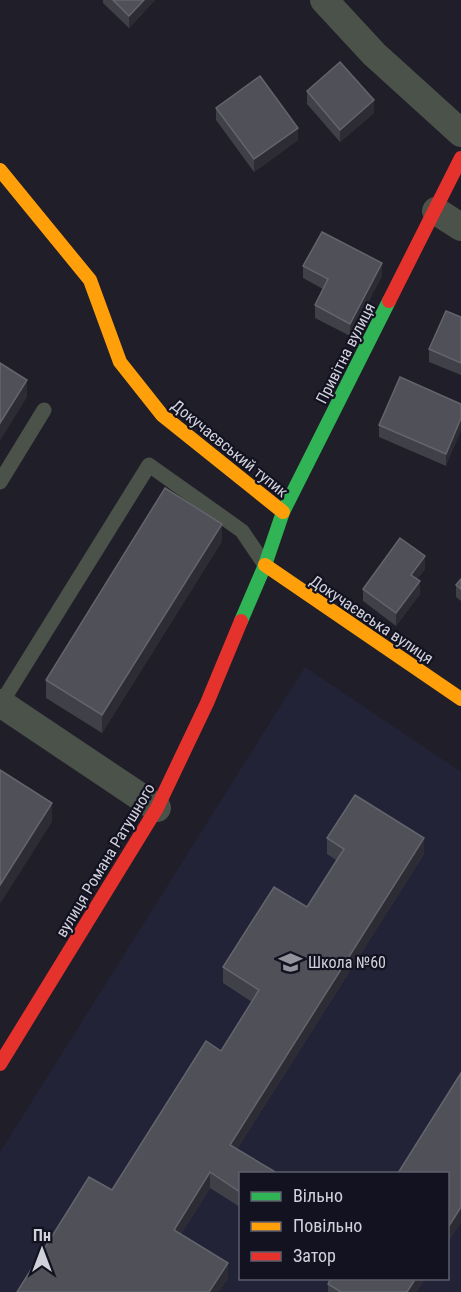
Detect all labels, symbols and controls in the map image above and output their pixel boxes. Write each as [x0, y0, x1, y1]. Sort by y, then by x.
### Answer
street label: Привітна вулиця [312, 300, 379, 407]
street label: Докучаєвський тупик [168, 396, 292, 501]
street label: Докучаєвська вулиця [306, 571, 437, 668]
street label: вулиця Романа Ратушного [52, 780, 159, 941]
school or university icon: Школа №60 [277, 949, 303, 975]
place label: Школа №60 [308, 953, 386, 972]
legend [239, 1172, 449, 1280]
text: Вільно [293, 1185, 343, 1206]
text: Повільно [293, 1215, 362, 1236]
north arrow [12, 1220, 72, 1280]
text: Пн [33, 1226, 51, 1245]
text: Затор [293, 1245, 336, 1266]

